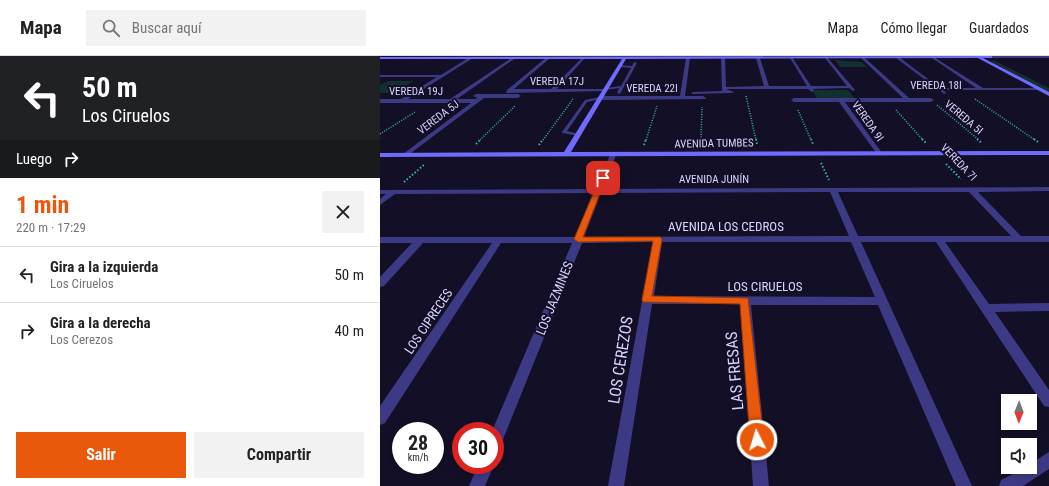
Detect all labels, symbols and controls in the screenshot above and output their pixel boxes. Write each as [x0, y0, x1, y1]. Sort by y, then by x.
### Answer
search box [86, 10, 366, 46]
text: Mapa [20, 16, 62, 39]
icon: search [100, 17, 122, 39]
text: Buscar aquí [132, 19, 202, 37]
text: Mapa [828, 20, 859, 36]
text: Cómo llegar [881, 20, 947, 36]
text: Guardados [969, 20, 1029, 36]
text: 50 m [82, 71, 138, 104]
icon: left [16, 72, 68, 124]
street label: VEREDA 17J [530, 75, 584, 88]
street label: VEREDA 18I [910, 79, 962, 92]
street label: VEREDA 22I [626, 82, 678, 95]
street label: VEREDA 19J [389, 85, 443, 98]
street label: VEREDA 5J [415, 98, 462, 137]
street label: VEREDA 5I [942, 98, 986, 137]
street label: VEREDA 9I [849, 99, 886, 144]
text: Los Ciruelos [82, 105, 170, 126]
street label: AVENIDA TUMBES [674, 136, 754, 151]
street label: VEREDA 7I [938, 141, 979, 183]
icon: right [60, 148, 82, 170]
text: Luego [16, 150, 52, 168]
pin [586, 161, 620, 195]
icon: arrive [592, 167, 614, 189]
street label: AVENIDA JUNÍN [679, 173, 749, 186]
text: 1 min [16, 191, 69, 219]
button: close [322, 191, 364, 233]
street label: AVENIDA LOS CEDROS [668, 219, 784, 234]
text: 220 m · 17:29 [16, 220, 86, 235]
text: Gira a la izquierda [50, 258, 158, 276]
street label: LOS JAZMINES [533, 259, 576, 337]
icon: left [16, 264, 38, 286]
text: 50 m [334, 266, 364, 284]
text: Los Ciruelos [50, 276, 114, 291]
street label: LOS CIRUELOS [728, 279, 803, 294]
street label: LOS CIPRECES [401, 286, 456, 357]
text: Gira a la derecha [50, 314, 151, 332]
street label: LOS CEREZOS [604, 315, 637, 405]
icon: right [16, 320, 38, 342]
text: 40 m [334, 322, 364, 340]
street label: LAS FRESAS [722, 331, 747, 411]
text: Los Cerezos [50, 332, 113, 347]
north arrow [1001, 394, 1037, 430]
map controls [1001, 394, 1037, 474]
position arrow [736, 419, 778, 461]
speed limit sign: 30 [452, 422, 504, 474]
text: 28 [408, 431, 428, 455]
button: Salir [16, 432, 186, 478]
button: Compartir [194, 432, 364, 478]
button: sound [1001, 438, 1037, 474]
text: km/h [408, 452, 428, 463]

